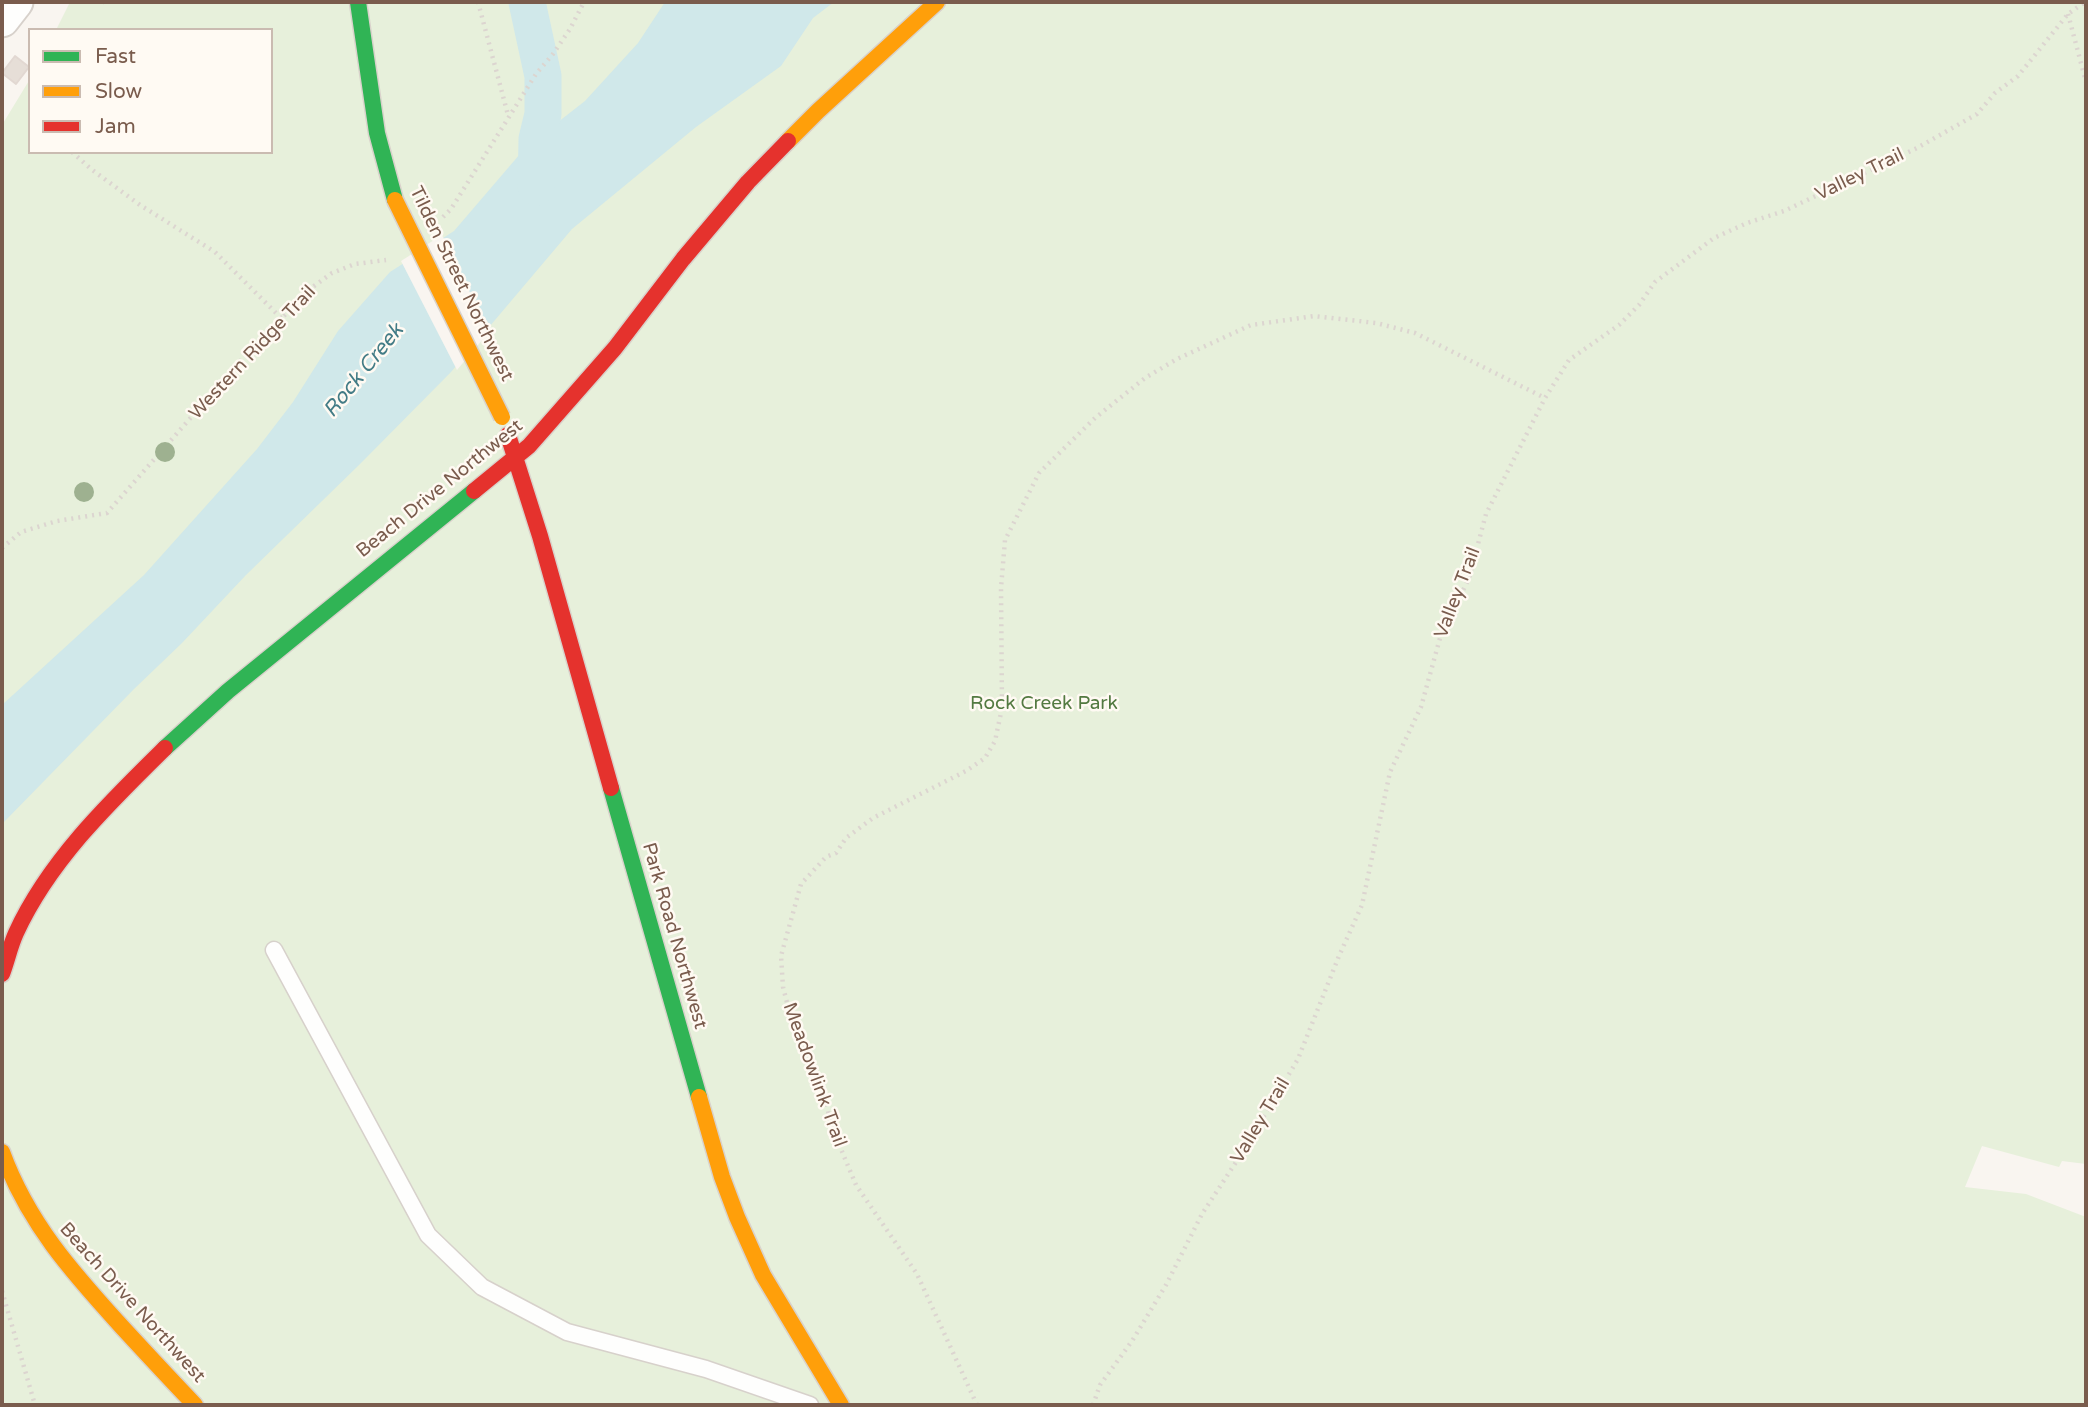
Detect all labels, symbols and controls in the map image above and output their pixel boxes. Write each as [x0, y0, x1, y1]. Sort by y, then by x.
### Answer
legend [28, 28, 273, 154]
text: Fast [95, 44, 136, 69]
text: Slow [95, 79, 142, 104]
text: Jam [95, 114, 136, 139]
street label: Valley Trail [1812, 144, 1908, 206]
street label: Tilden Street Northwest [404, 183, 518, 385]
street label: Western Ridge Trail [185, 281, 321, 425]
water label: Rock Creek [319, 319, 409, 423]
street label: Beach Drive Northwest [352, 415, 528, 563]
street label: Valley Trail [1430, 544, 1486, 642]
park label: Rock Creek Park [970, 693, 1118, 715]
street label: Park Road Northwest [636, 840, 712, 1032]
street label: Meadowlink Trail [777, 1000, 851, 1150]
street label: Valley Trail [1227, 1074, 1295, 1168]
street label: Beach Drive Northwest [54, 1218, 210, 1388]

